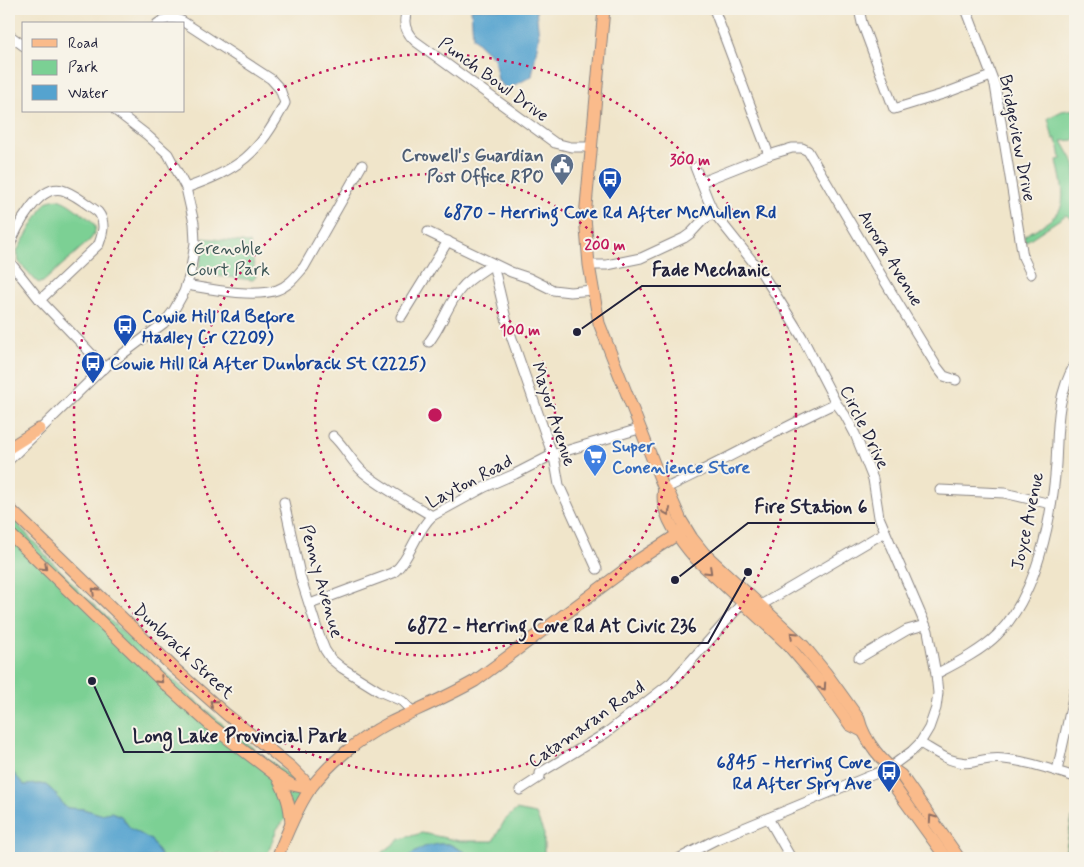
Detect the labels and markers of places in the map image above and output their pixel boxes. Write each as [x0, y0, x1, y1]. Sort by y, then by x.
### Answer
place label: Crowell's Guardian Post Office RPO [401, 144, 544, 189]
public building icon: Crowell's Guardian Post Office RPO [549, 152, 575, 186]
bus stop icon: 6870 - Herring Cove Rd After McMullen Rd [597, 166, 623, 200]
place label: 6870 - Herring Cove Rd After McMullen Rd [444, 201, 776, 227]
callout: Fade Mechanic [642, 252, 781, 286]
place label: Cowie Hill Rd Before Hadley Cr (2209) [142, 305, 295, 350]
bus stop icon: Cowie Hill Rd Before Hadley Cr (2209) [112, 313, 138, 347]
bus stop icon: Cowie Hill Rd After Dunbrack St (2225) [80, 350, 106, 384]
place label: Cowie Hill Rd After Dunbrack St (2225) [110, 352, 426, 376]
centre of rings [426, 406, 444, 424]
place label: Super Conenience Store [612, 435, 750, 480]
supermarket icon: Super Conenience Store [582, 443, 608, 477]
callout: Fire Station 6 [748, 489, 875, 523]
callout: 6872 - Herring Cove Rd At Civic 236 [395, 609, 708, 643]
callout: Long Lake Provincial Park [124, 718, 356, 752]
place label: 6845 - Herring Cove Rd After Spry Ave [717, 751, 872, 796]
bus stop icon: 6845 - Herring Cove Rd After Spry Ave [876, 759, 902, 793]

